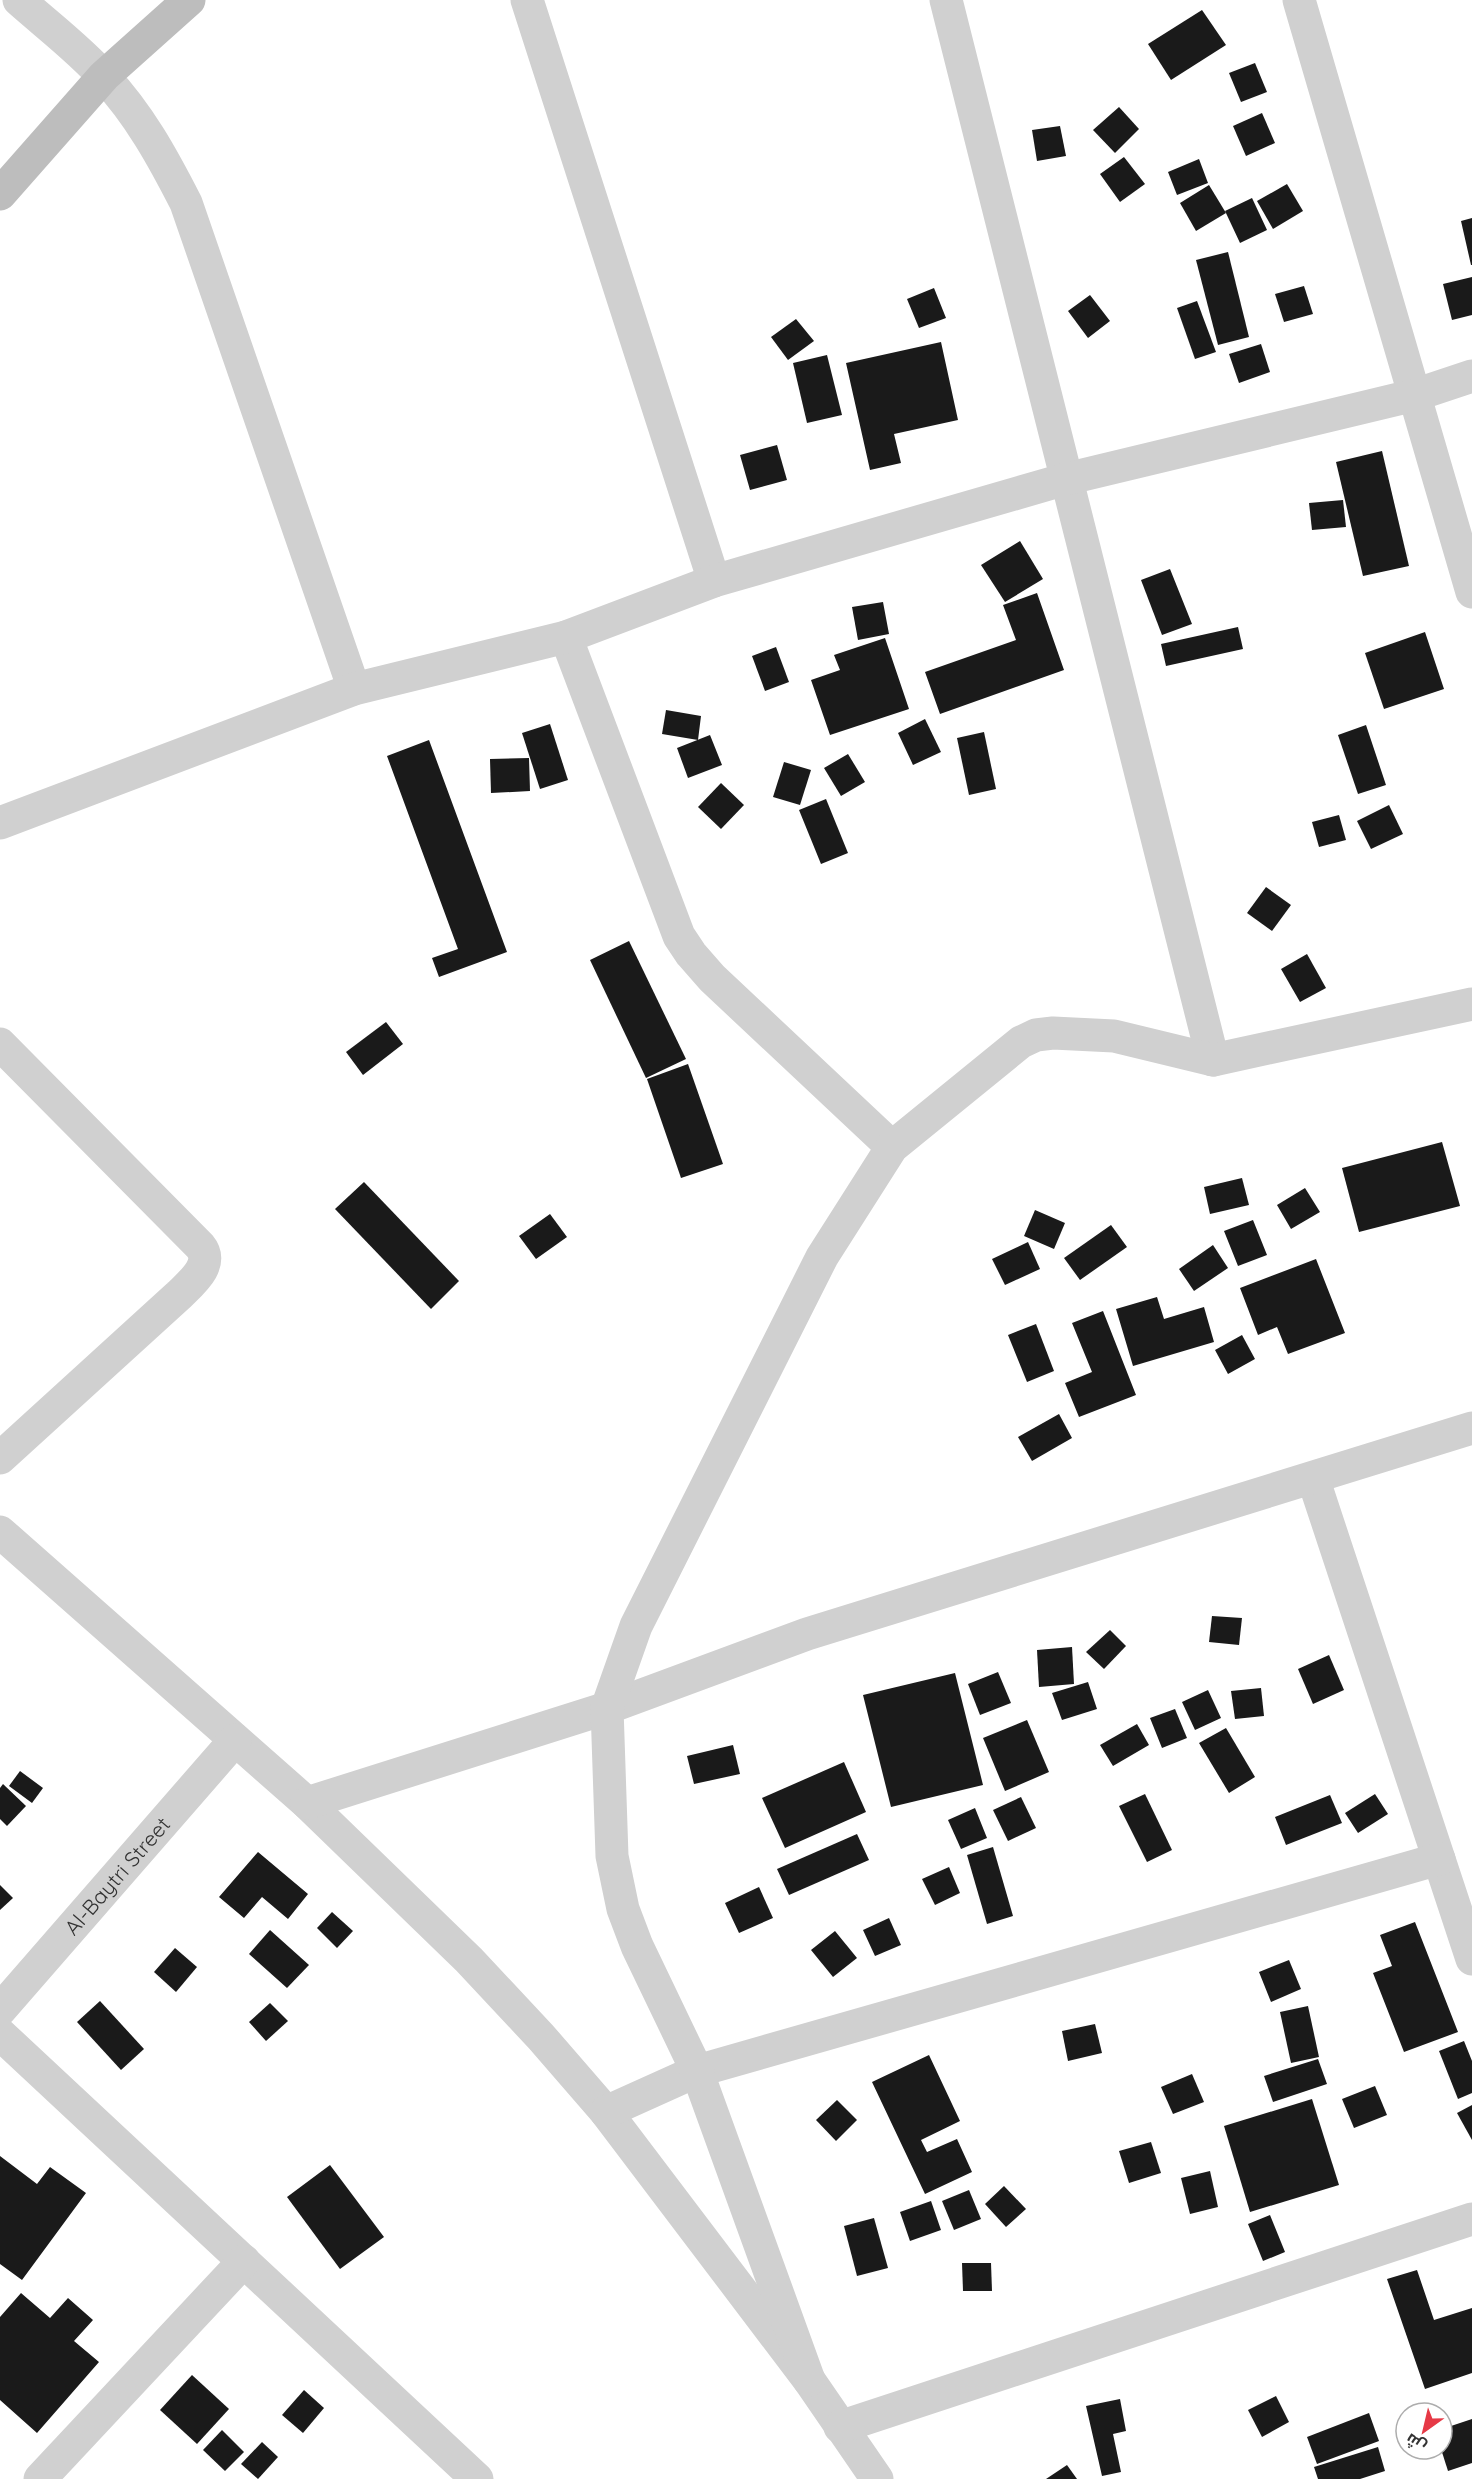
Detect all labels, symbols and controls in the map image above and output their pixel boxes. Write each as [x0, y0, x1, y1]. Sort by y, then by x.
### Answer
street label: Al-Baytri Street [59, 1811, 175, 1940]
north arrow [1394, 2401, 1454, 2461]
text: ش [1402, 2429, 1430, 2457]

